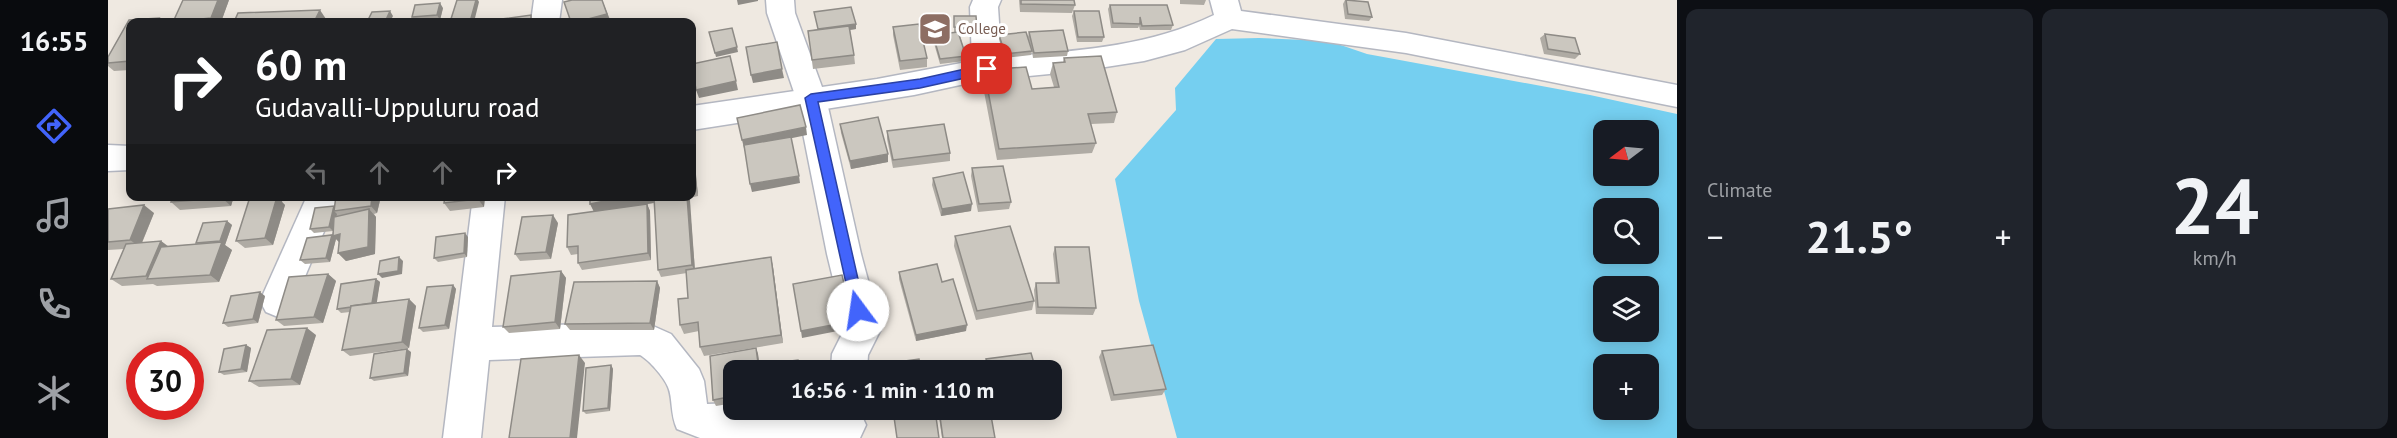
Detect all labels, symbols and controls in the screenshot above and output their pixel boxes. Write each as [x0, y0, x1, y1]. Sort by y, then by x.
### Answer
school or university icon: College [917, 11, 953, 47]
place label: College [958, 19, 1006, 38]
text: 16:55 [20, 24, 88, 58]
text: 60 m [255, 37, 347, 92]
icon: right [156, 42, 234, 120]
pin [961, 43, 1012, 94]
icon: arrive [970, 52, 1003, 85]
text: Gudavalli-Uppuluru road [255, 90, 539, 124]
icon: directions [33, 105, 75, 147]
north arrow [1593, 120, 1659, 186]
map controls [1593, 120, 1659, 420]
text: 24 [2171, 155, 2259, 256]
icon: left [300, 156, 333, 189]
icon: ahead [363, 156, 396, 189]
icon: ahead [426, 156, 459, 189]
icon: right [489, 156, 522, 189]
text: Climate [1707, 177, 1773, 203]
icon: music [33, 194, 75, 236]
button: search [1593, 198, 1659, 264]
text: 21.5° [1806, 207, 1913, 265]
text: − [1707, 215, 1724, 258]
text: + [1995, 215, 2012, 258]
text: km/h [2193, 245, 2237, 271]
button: layers [1593, 276, 1659, 342]
position arrow [826, 278, 890, 342]
icon: phone [33, 283, 75, 325]
speed limit sign: 30 [126, 342, 204, 420]
button: + [1593, 354, 1659, 420]
icon: climate [33, 372, 75, 414]
text: 16:56 · 1 min · 110 m [791, 376, 994, 404]

